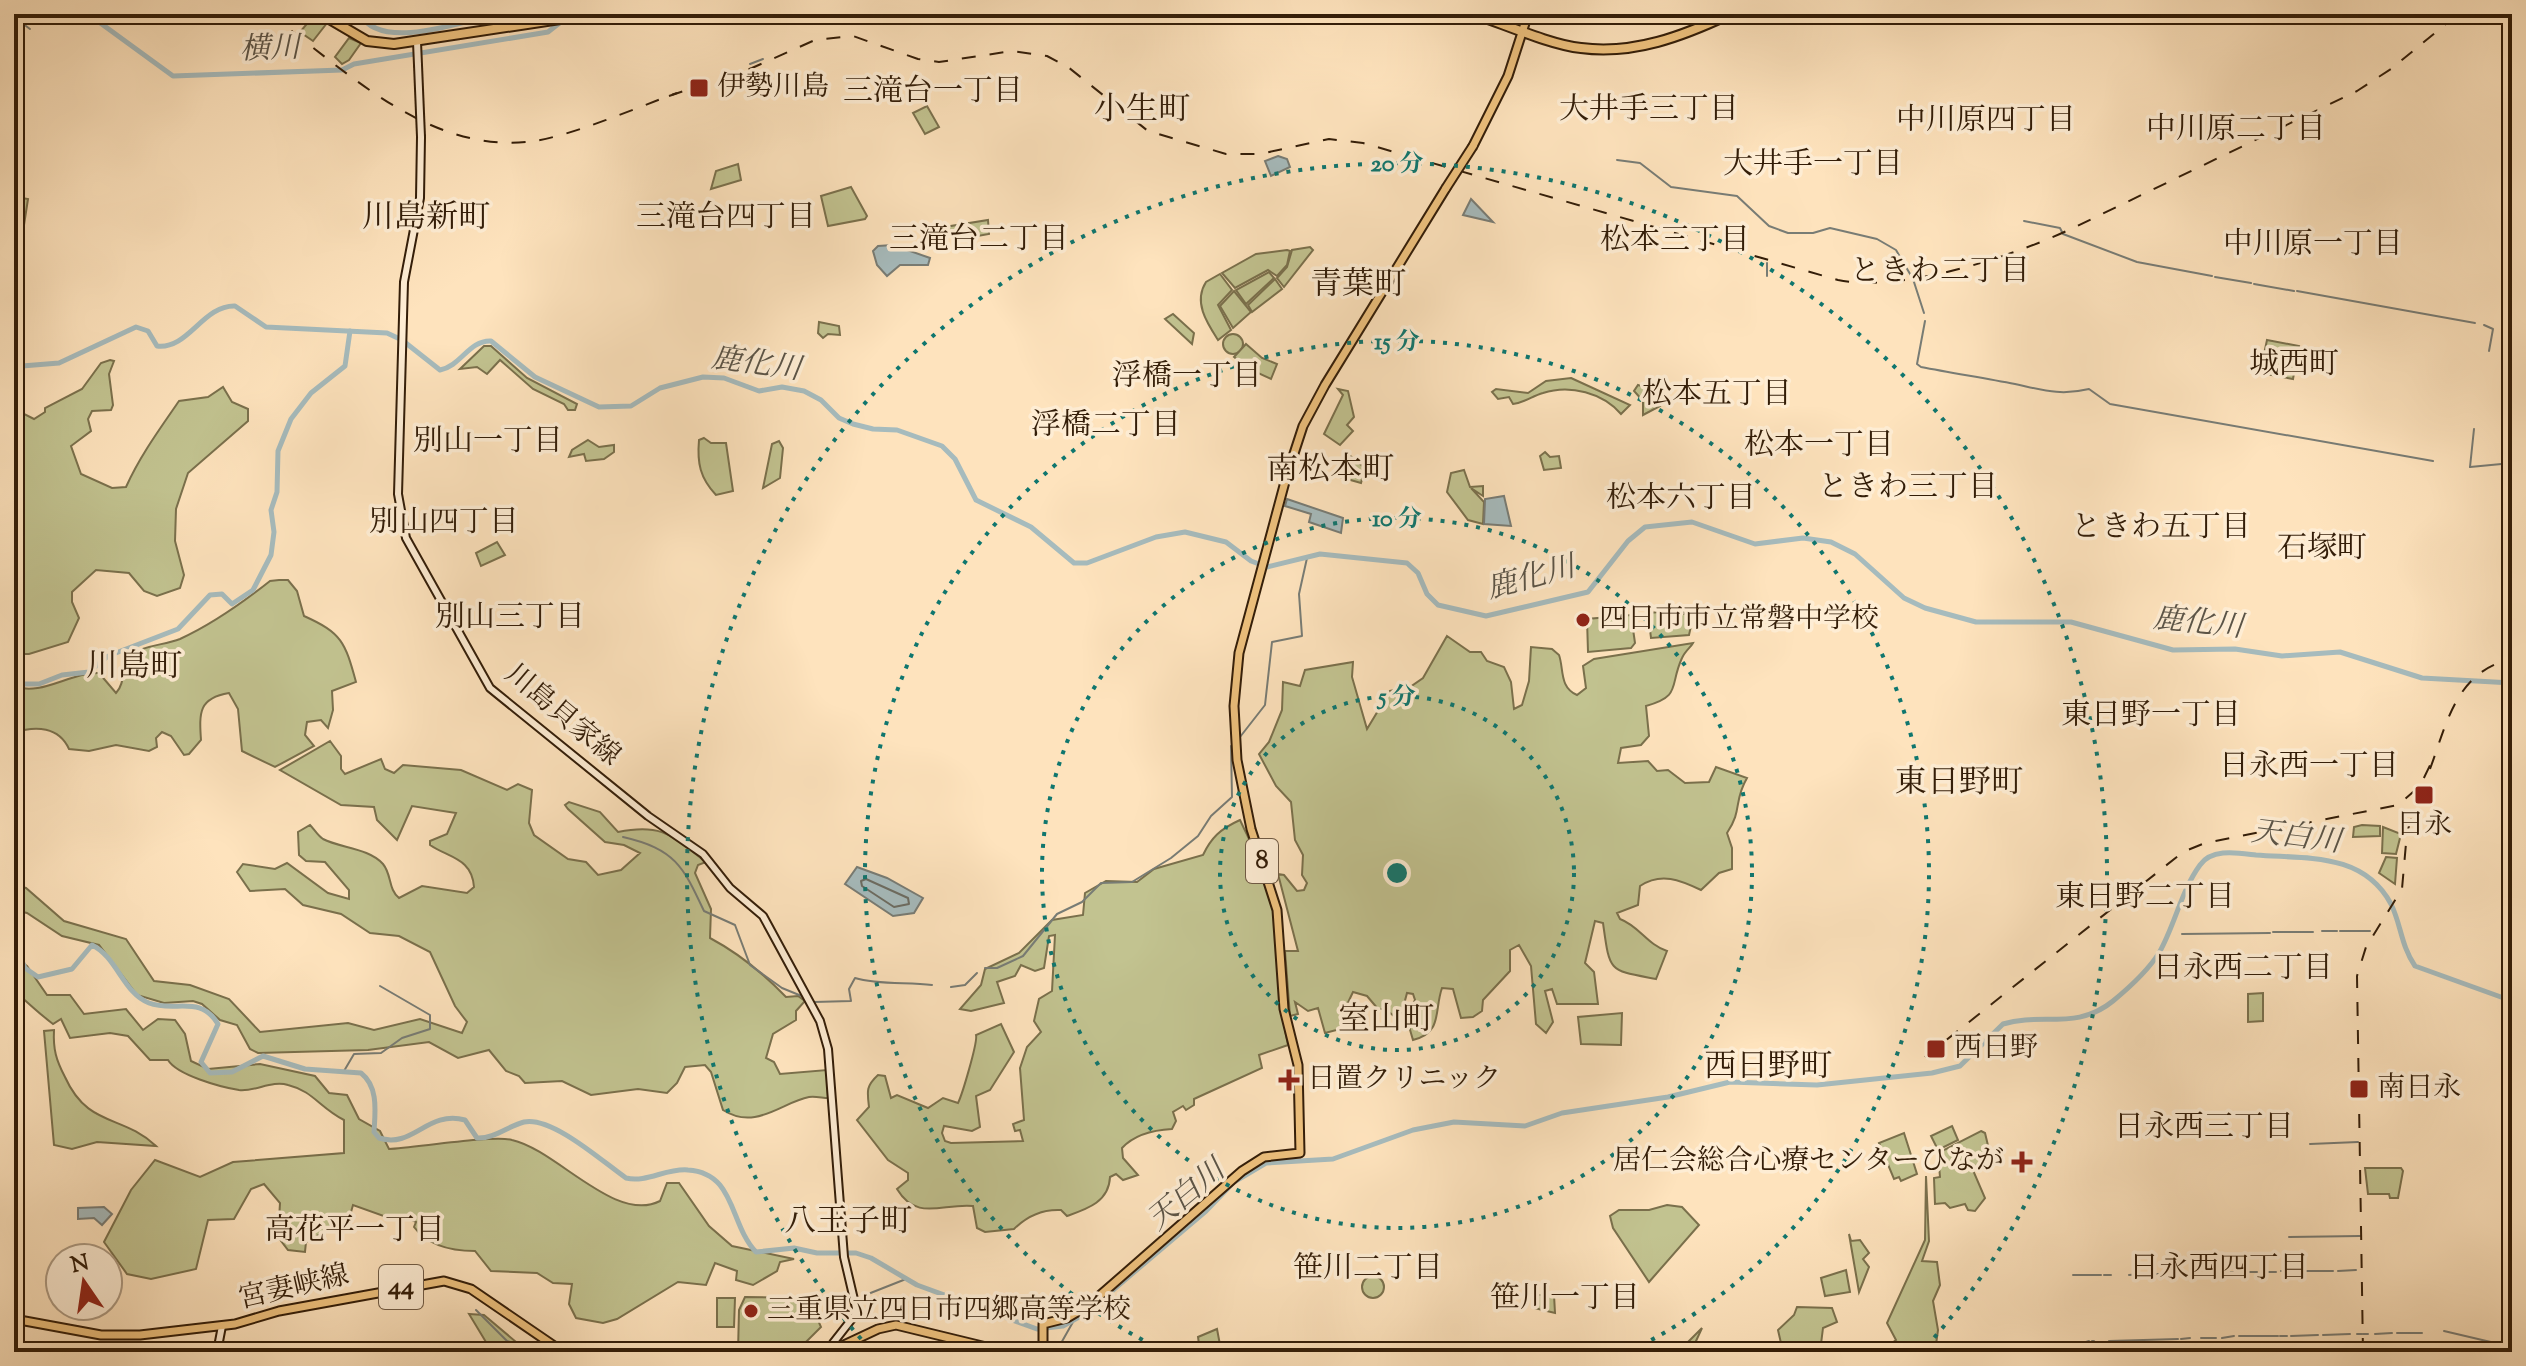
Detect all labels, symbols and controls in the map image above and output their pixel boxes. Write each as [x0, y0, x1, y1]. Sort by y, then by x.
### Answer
water label: 横川 [239, 27, 304, 73]
place label: 伊勢川島 [717, 68, 829, 108]
district label: 三滝台一丁目 [843, 71, 1023, 114]
marker: 伊勢川島 [688, 77, 710, 99]
district label: 小生町 [1094, 88, 1190, 134]
district label: 大井手三丁目 [1559, 89, 1739, 132]
district label: 中川原四丁目 [1896, 100, 2076, 143]
district label: 中川原二丁目 [2146, 109, 2326, 152]
district label: 大井手一丁目 [1723, 144, 1903, 187]
text: 20 分 [1370, 148, 1424, 182]
district label: 川島新町 [362, 196, 490, 242]
district label: 三滝台四丁目 [636, 197, 816, 240]
district label: 三滝台二丁目 [889, 219, 1069, 262]
district label: 松本三丁目 [1600, 220, 1750, 263]
district label: 中川原一丁目 [2223, 224, 2403, 267]
district label: ときわ二丁目 [1850, 251, 2030, 294]
district label: 青葉町 [1310, 263, 1406, 309]
text: 15 分 [1374, 326, 1420, 360]
water label: 鹿化川 [708, 337, 807, 393]
district label: 城西町 [2249, 344, 2339, 387]
district label: 浮橋一丁目 [1112, 356, 1262, 399]
district label: 松本五丁目 [1642, 374, 1792, 417]
district label: 浮橋二丁目 [1031, 405, 1181, 448]
district label: 別山一丁目 [413, 421, 563, 464]
district label: 松本一丁目 [1744, 425, 1894, 468]
district label: 南松本町 [1266, 448, 1394, 494]
district label: ときわ三丁目 [1818, 467, 1998, 510]
district label: 松本六丁目 [1606, 478, 1756, 521]
district label: 別山四丁目 [369, 502, 519, 545]
text: 10 分 [1372, 503, 1422, 537]
district label: ときわ五丁目 [2071, 507, 2251, 550]
district label: 石塚町 [2277, 528, 2367, 571]
water label: 鹿化川 [1482, 546, 1583, 611]
district label: 別山三丁目 [435, 597, 585, 640]
water label: 鹿化川 [2151, 598, 2248, 650]
place label: 四日市市立常磐中学校 [1599, 600, 1879, 640]
marker: 四日市市立常磐中学校 [1574, 611, 1592, 629]
district label: 川島町 [86, 645, 182, 691]
street label: 川島貝家線 [496, 656, 628, 776]
text: 5 分 [1376, 681, 1416, 715]
district label: 東日野一丁目 [2061, 695, 2241, 738]
district label: 日永西一丁目 [2219, 746, 2399, 789]
district label: 東日野町 [1895, 761, 2023, 807]
marker: 日永 [2413, 784, 2435, 806]
place label: 日永 [2396, 806, 2452, 846]
water label: 天白川 [2249, 811, 2346, 865]
road number: 8 [1246, 839, 1278, 883]
centre of rings [1383, 859, 1411, 887]
district label: 東日野二丁目 [2055, 877, 2235, 920]
district label: 日永西二丁目 [2153, 948, 2333, 991]
district label: 室山町 [1338, 998, 1434, 1044]
place label: 西日野 [1954, 1029, 2038, 1069]
marker: 西日野 [1925, 1038, 1947, 1060]
district label: 西日野町 [1704, 1045, 1832, 1091]
place label: 日置クリニック [1307, 1060, 1501, 1100]
marker: 日置クリニック [1278, 1069, 1300, 1091]
place label: 南日永 [2377, 1069, 2461, 1109]
marker: 南日永 [2348, 1078, 2370, 1100]
district label: 日永西三丁目 [2114, 1107, 2294, 1150]
place label: 居仁会総合心療センターひなが [1613, 1142, 2004, 1182]
water label: 天白川 [1139, 1149, 1238, 1241]
marker: 居仁会総合心療センターひなが [2011, 1151, 2033, 1173]
district label: 八王子町 [784, 1200, 912, 1246]
district label: 高花平一丁目 [265, 1210, 445, 1253]
north arrow [44, 1242, 124, 1322]
text: N [68, 1248, 93, 1283]
district label: 笹川二丁目 [1293, 1248, 1443, 1291]
district label: 日永西四丁目 [2129, 1248, 2309, 1291]
street label: 宮妻峡線 [235, 1256, 353, 1320]
road number: 44 [379, 1265, 423, 1309]
district label: 笹川一丁目 [1490, 1278, 1640, 1321]
place label: 三重県立四日市四郷高等学校 [767, 1291, 1131, 1331]
marker: 三重県立四日市四郷高等学校 [742, 1302, 760, 1320]

